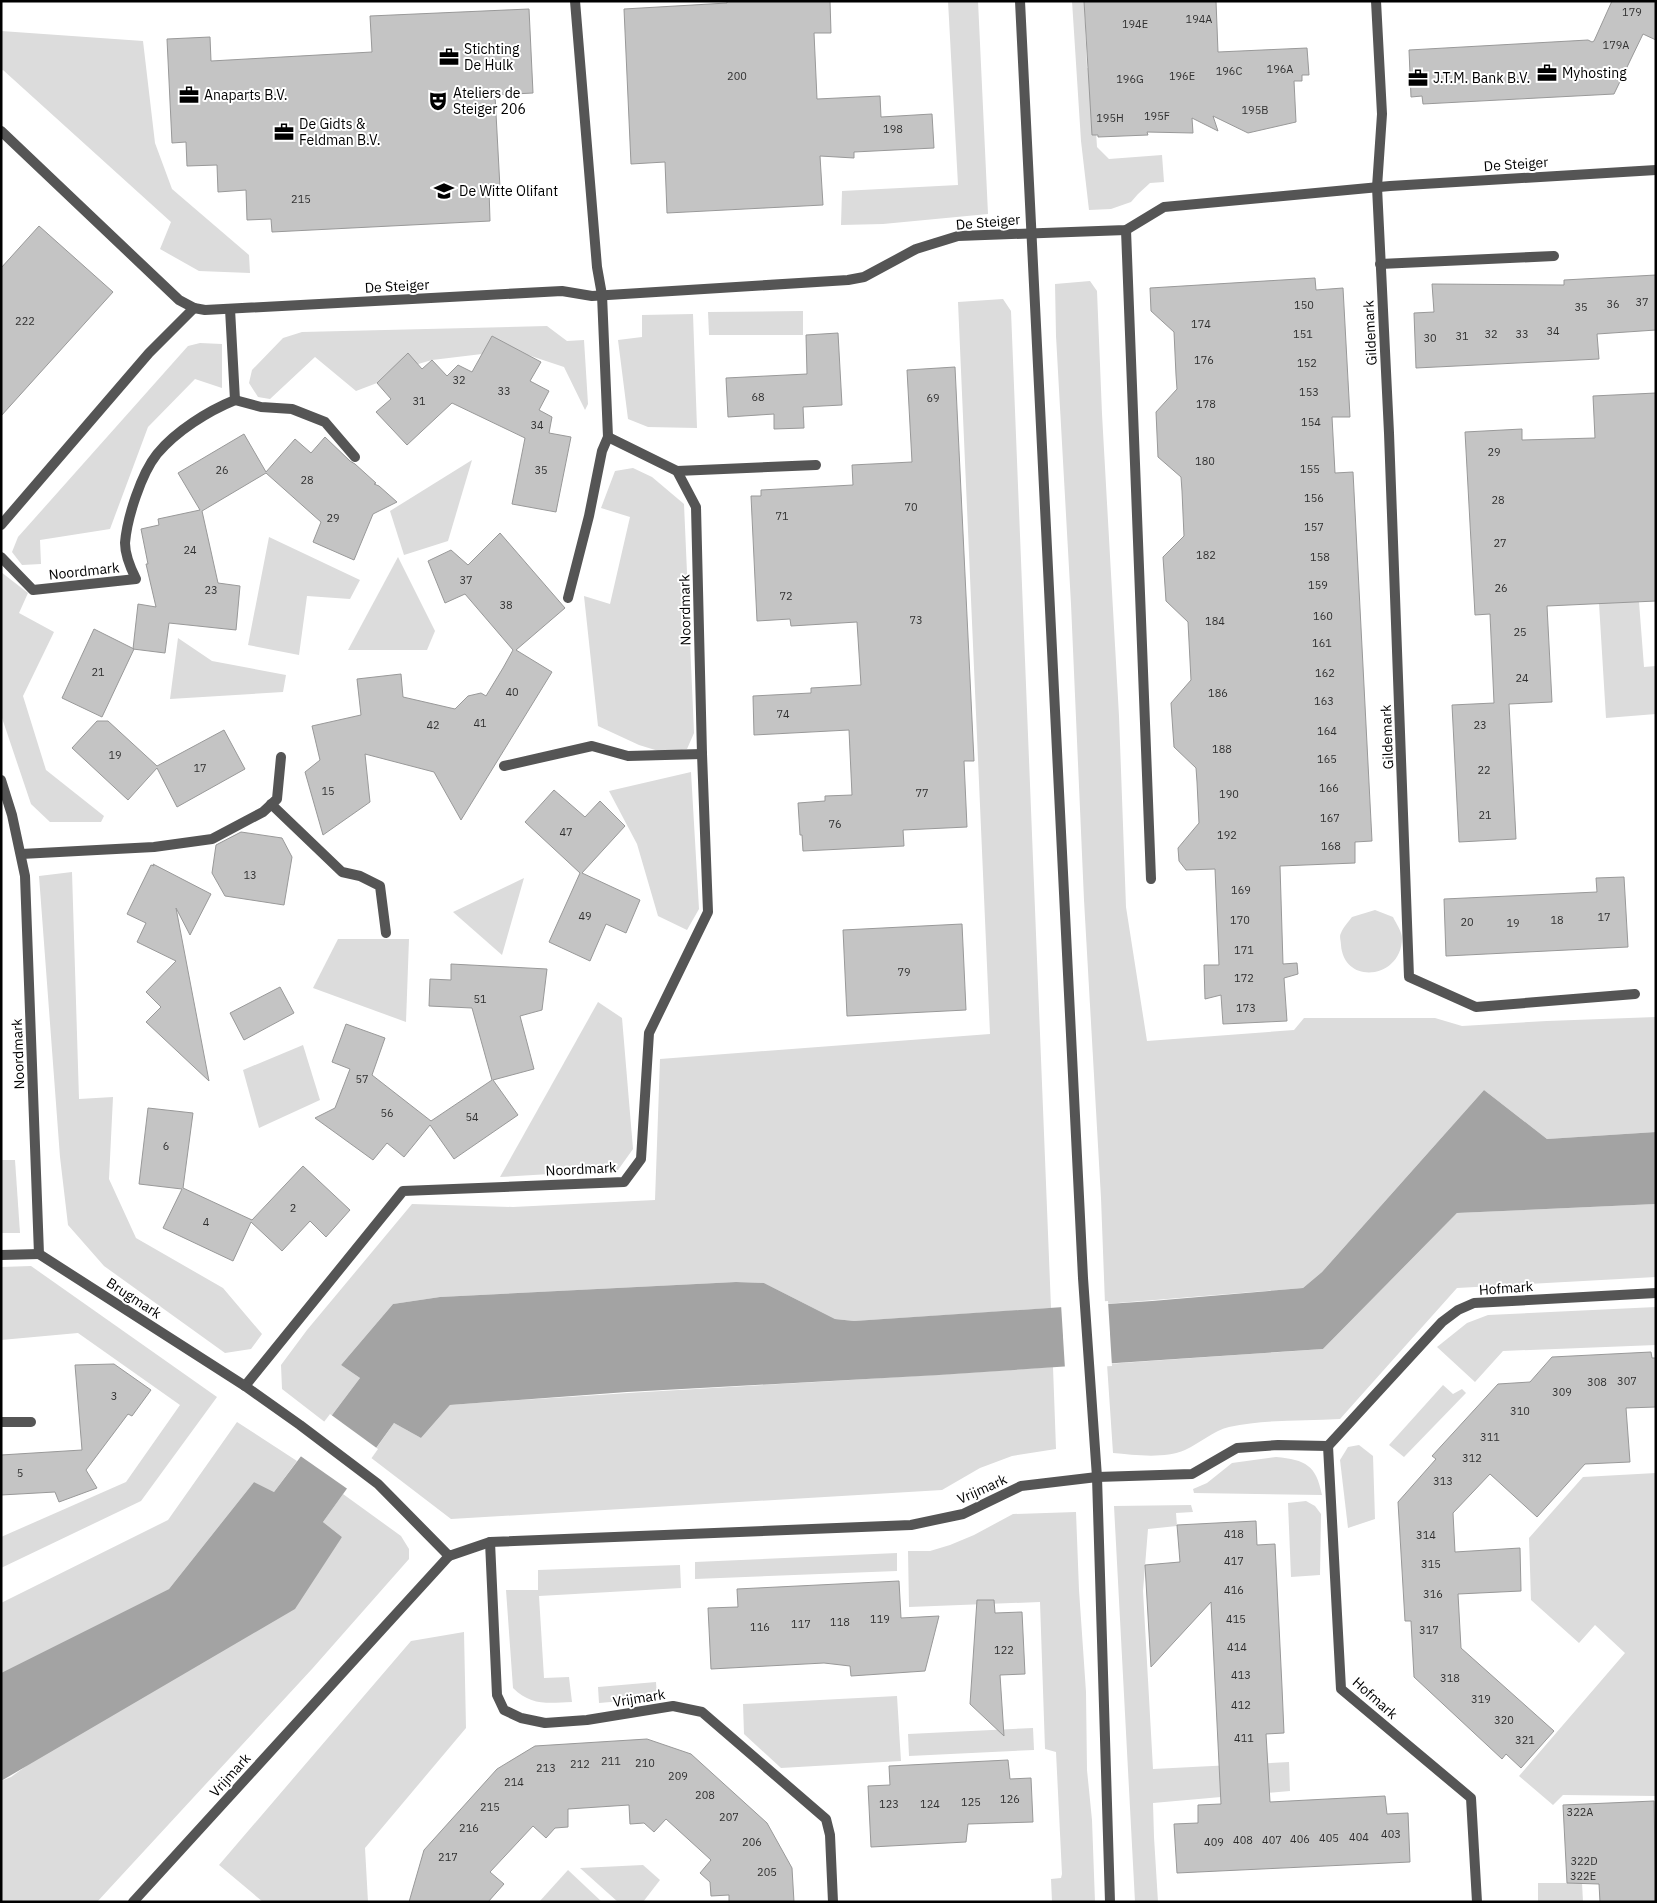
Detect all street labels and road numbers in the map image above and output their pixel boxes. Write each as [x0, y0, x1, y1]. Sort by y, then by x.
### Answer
street label: De Steiger [1483, 153, 1549, 175]
street label: De Steiger [955, 210, 1021, 234]
street label: De Steiger [364, 275, 430, 297]
street label: Gildemark [1359, 299, 1381, 366]
street label: Noordmark [48, 558, 121, 584]
street label: Noordmark [675, 574, 695, 646]
street label: Gildemark [1377, 704, 1397, 770]
street label: Noordmark [8, 1018, 28, 1090]
street label: Noordmark [545, 1158, 618, 1180]
street label: Brugmark [103, 1274, 165, 1323]
street label: Hofmark [1478, 1277, 1534, 1299]
street label: Vrijmark [954, 1470, 1010, 1508]
street label: Hofmark [1349, 1673, 1402, 1723]
street label: Vrijmark [612, 1685, 667, 1711]
street label: Vrijmark [206, 1749, 255, 1801]

